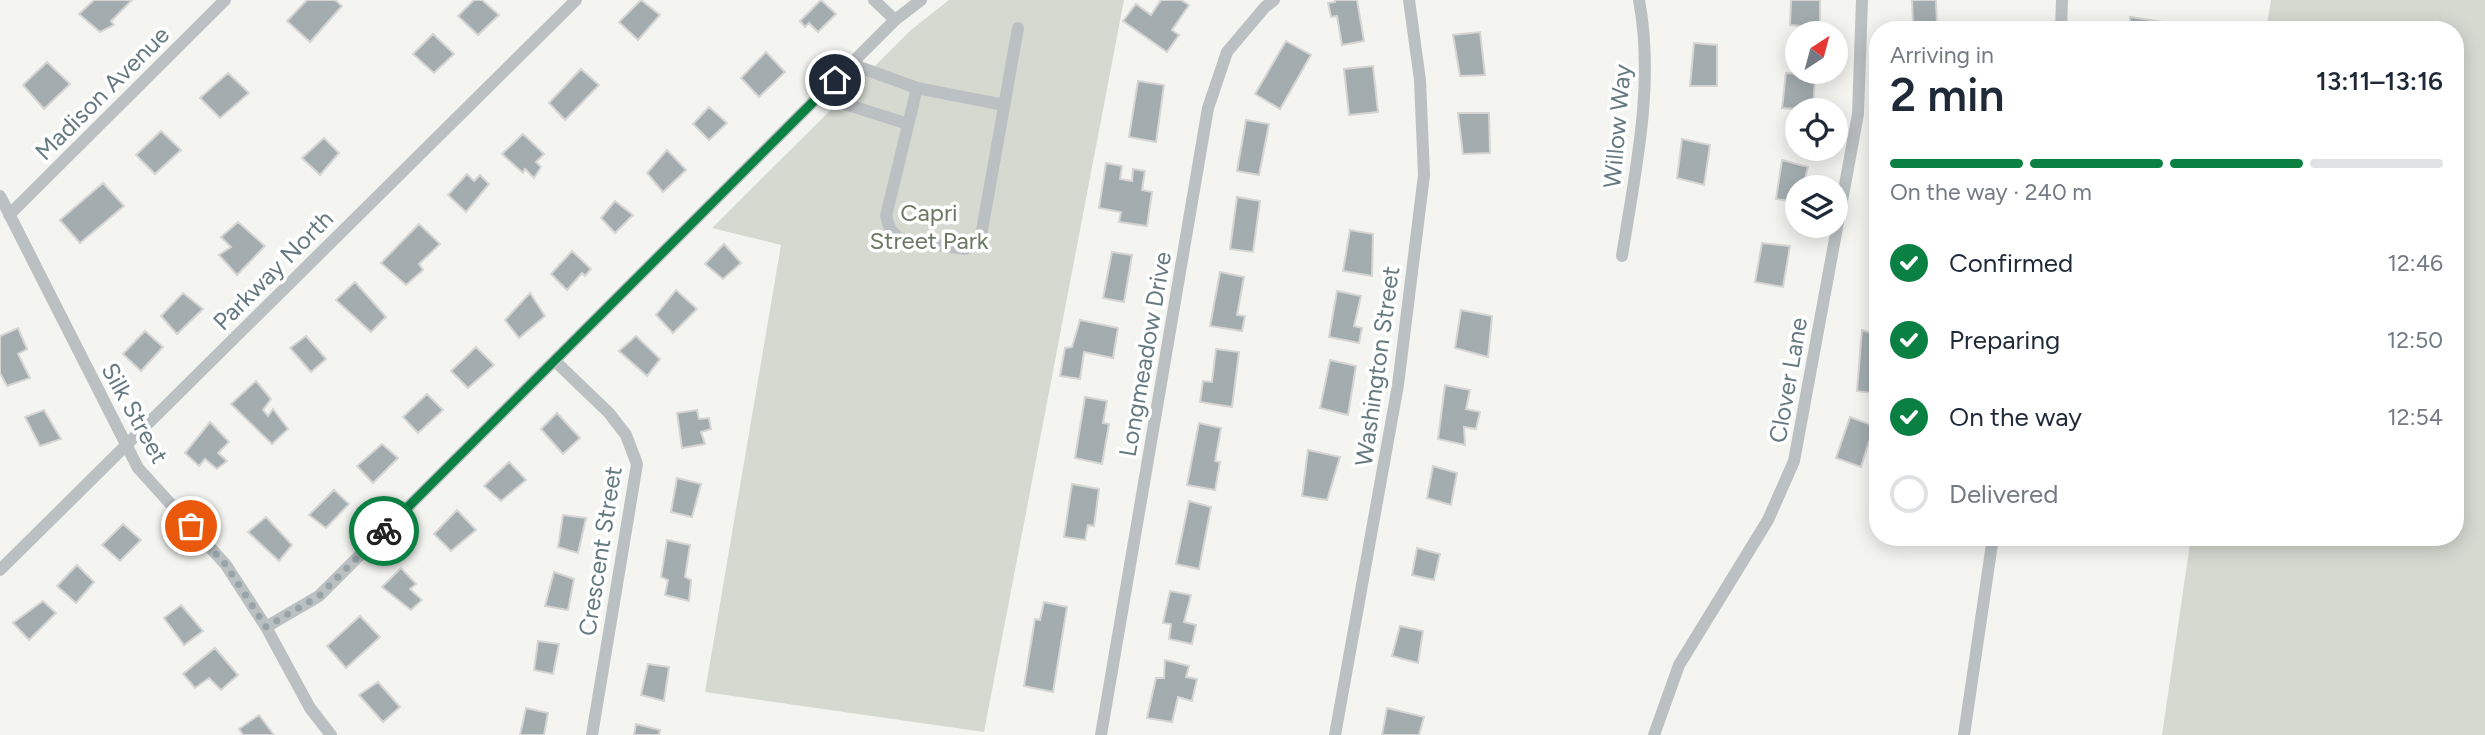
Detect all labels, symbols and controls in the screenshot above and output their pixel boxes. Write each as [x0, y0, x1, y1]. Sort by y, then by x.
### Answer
street label: Madison Avenue [29, 20, 175, 166]
north arrow [1785, 21, 1848, 84]
map controls [1785, 21, 1848, 238]
text: Arriving in [1890, 41, 1994, 69]
pin [805, 50, 865, 110]
icon: home [816, 61, 854, 99]
street label: Willow Way [1597, 62, 1637, 189]
text: 13:11–13:16 [2316, 65, 2443, 97]
text: 2 min [1890, 67, 2005, 123]
button: locate [1785, 98, 1848, 161]
button: layers [1785, 175, 1848, 238]
text: On the way · 240 m [1890, 178, 2092, 206]
park label: Capri Street Park [870, 198, 989, 255]
street label: Parkway North [207, 204, 339, 336]
icon: check [1890, 244, 1928, 282]
text: Confirmed [1949, 247, 2073, 279]
street label: Longmeadow Drive [1113, 249, 1177, 459]
text: 12:46 [2388, 249, 2443, 277]
street label: Washington Street [1349, 264, 1405, 468]
street label: Clover Lane [1763, 315, 1813, 445]
icon: check [1890, 321, 1928, 359]
text: Preparing [1949, 324, 2060, 356]
text: 12:50 [2387, 326, 2443, 354]
street label: Silk Street [96, 358, 174, 468]
icon: check [1890, 398, 1928, 436]
text: On the way [1949, 401, 2082, 433]
text: 12:54 [2387, 403, 2443, 431]
street label: Crescent Street [572, 464, 628, 638]
text: Delivered [1949, 478, 2058, 510]
pin [161, 496, 221, 556]
courier [349, 496, 419, 566]
icon: bag [172, 507, 210, 545]
icon: bike [365, 512, 403, 550]

